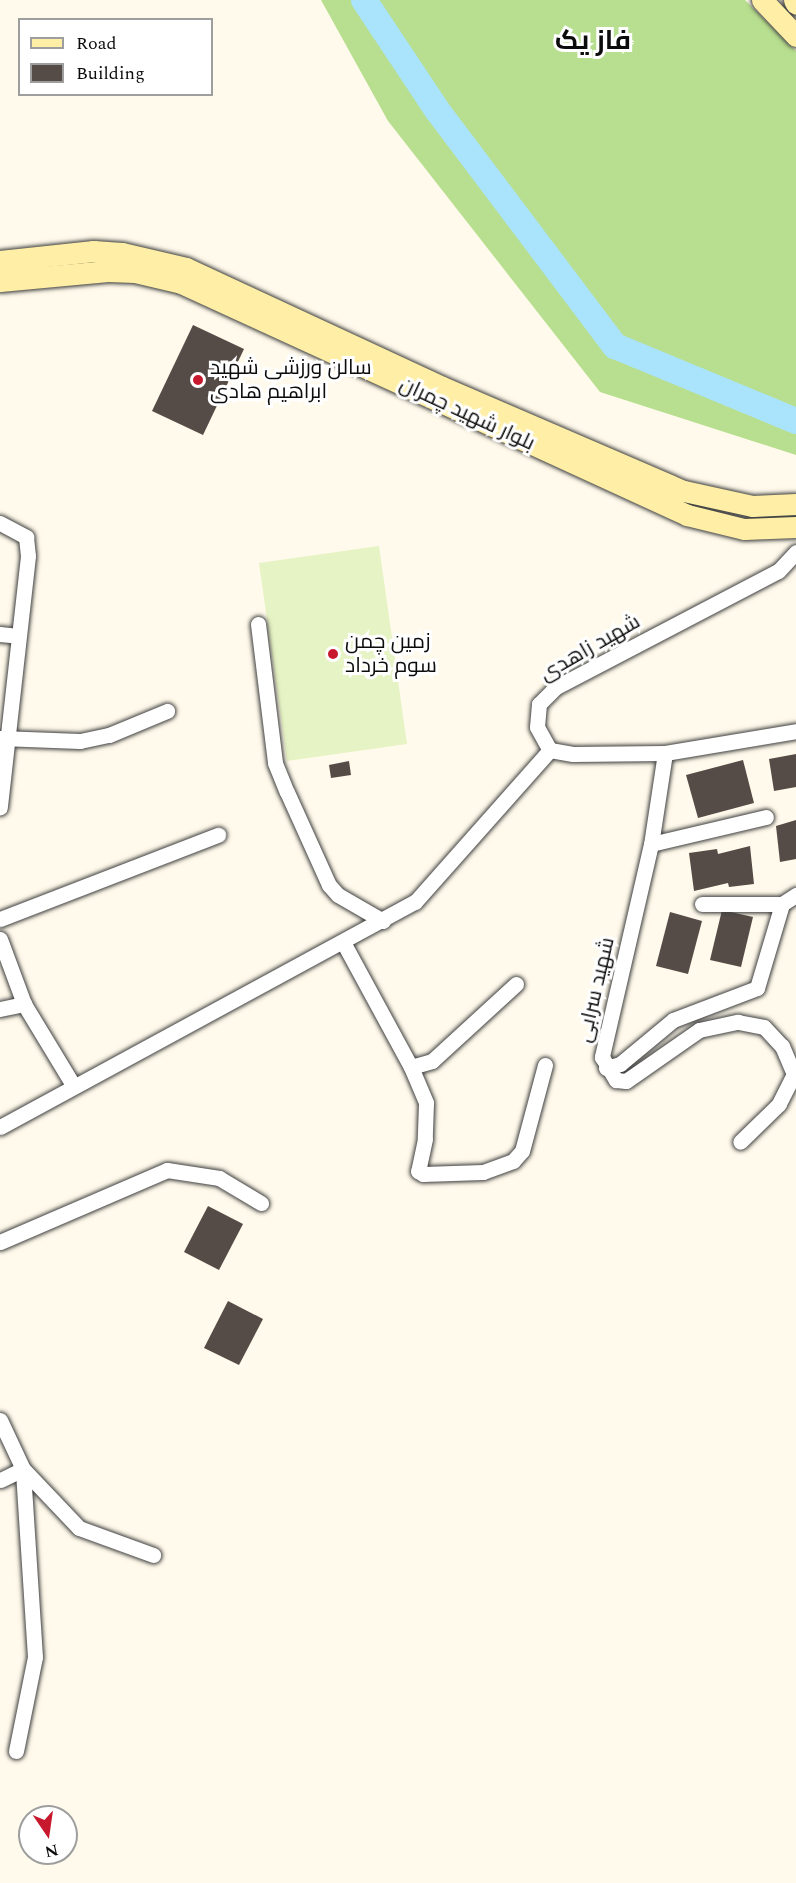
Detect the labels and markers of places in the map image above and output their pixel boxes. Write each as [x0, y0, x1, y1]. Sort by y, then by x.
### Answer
place label: سالن ورزشی شهید ابراهیم هادی [210, 355, 372, 405]
marker: سالن ورزشی شهید ابراهیم هادی [191, 373, 205, 387]
place label: زمین چمن سوم خرداد [345, 629, 437, 679]
marker: زمین چمن سوم خرداد [326, 647, 340, 661]

